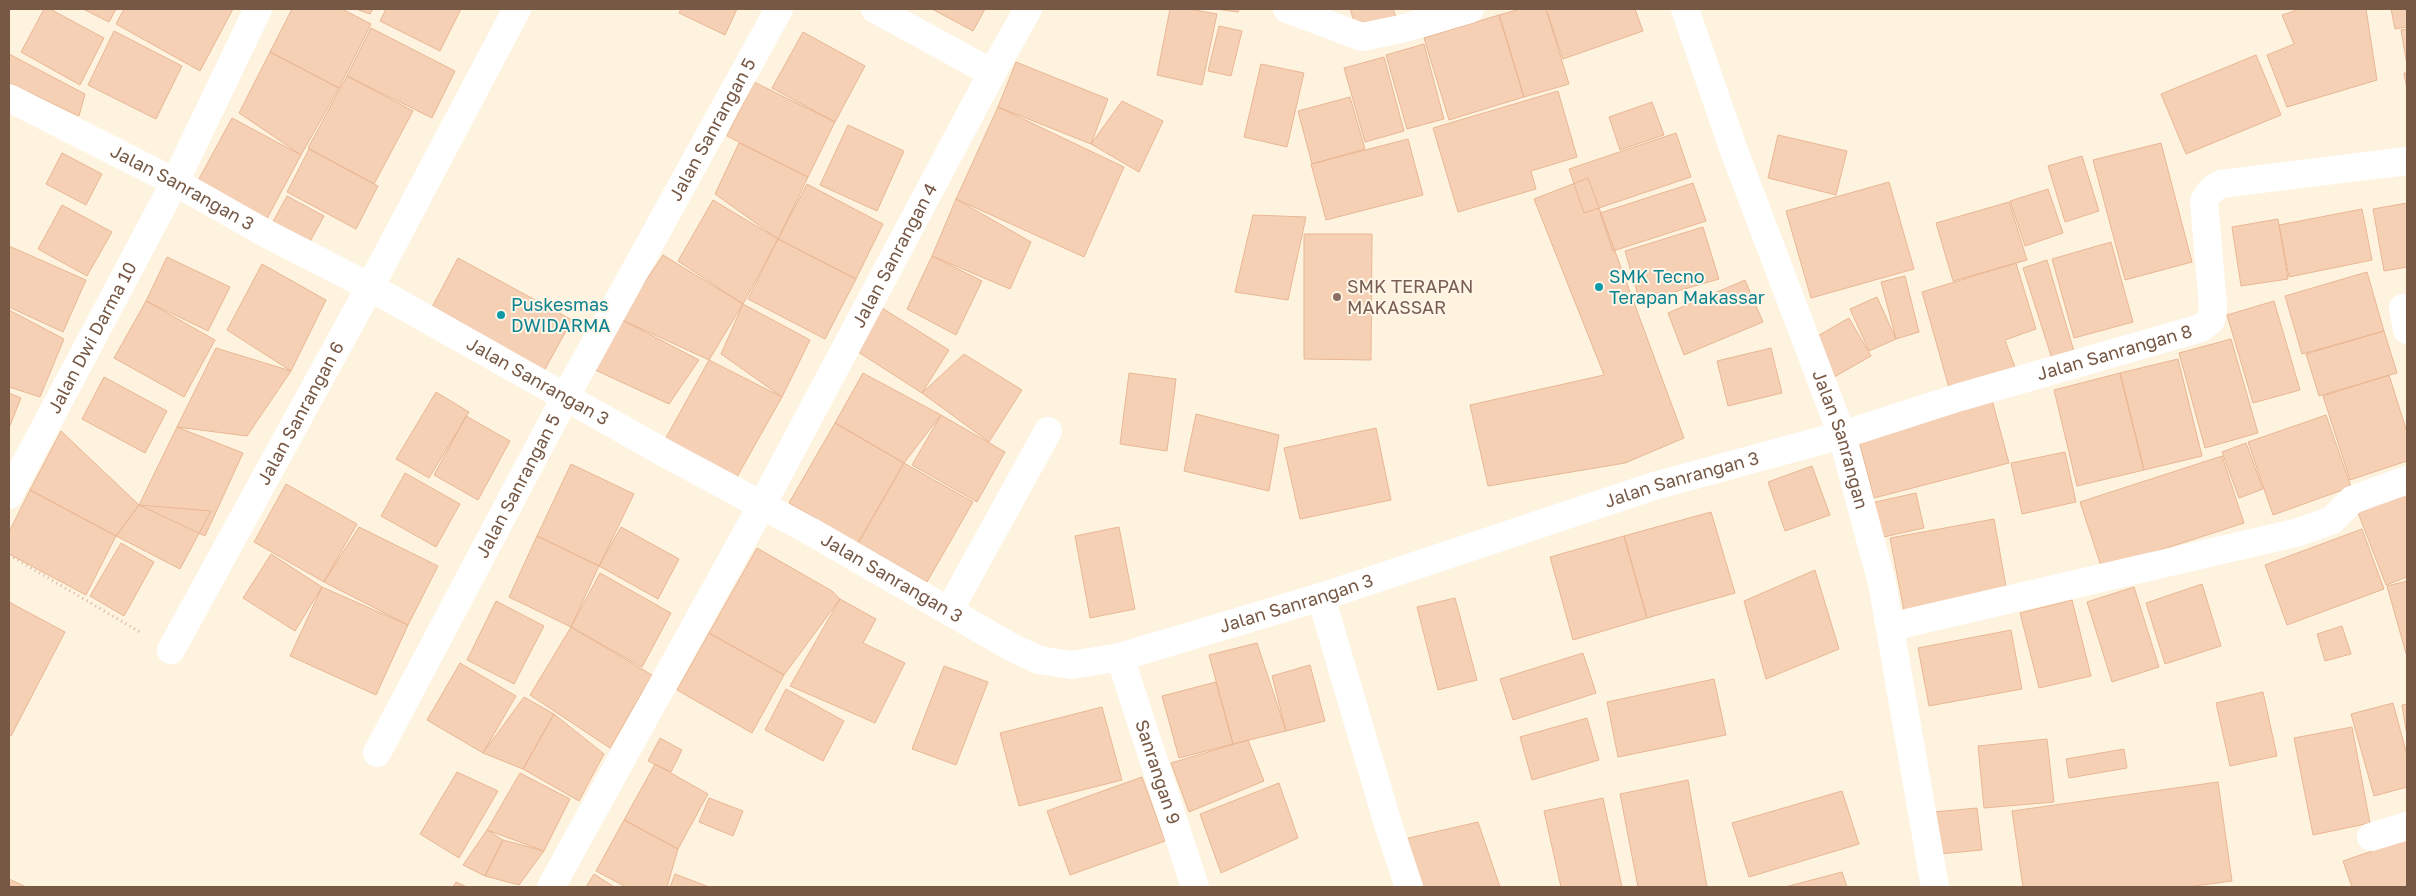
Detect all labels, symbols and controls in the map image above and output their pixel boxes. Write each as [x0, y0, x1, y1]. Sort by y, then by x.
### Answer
street label: Jalan Sanrangan 5 [664, 54, 760, 204]
street label: Jalan Sanrangan 3 [107, 139, 258, 234]
street label: Jalan Sanrangan 4 [847, 179, 941, 331]
street label: Jalan Dwi Darma 10 [42, 258, 141, 417]
place label: SMK Tecno Terapan Makassar [1609, 265, 1765, 308]
place label: SMK TERAPAN MAKASSAR [1347, 275, 1473, 318]
marker: SMK Tecno Terapan Makassar [1593, 281, 1605, 293]
marker: SMK TERAPAN MAKASSAR [1331, 291, 1343, 303]
place label: Puskesmas DWIDARMA [511, 293, 610, 336]
marker: Puskesmas DWIDARMA [495, 309, 507, 321]
street label: Jalan Sanrangan 8 [2034, 319, 2194, 384]
street label: Jalan Sanrangan 3 [463, 332, 613, 429]
street label: Jalan Sanrangan 6 [252, 337, 348, 488]
street label: Jalan Sanrangan [1808, 367, 1874, 511]
street label: Jalan Sanrangan 5 [470, 410, 565, 561]
street label: Jalan Sanrangan 3 [1601, 446, 1761, 512]
street label: Jalan Sanrangan 3 [817, 528, 967, 627]
street label: Jalan Sanrangan 3 [1217, 568, 1376, 637]
street label: Sanrangan 9 [1131, 717, 1186, 827]

